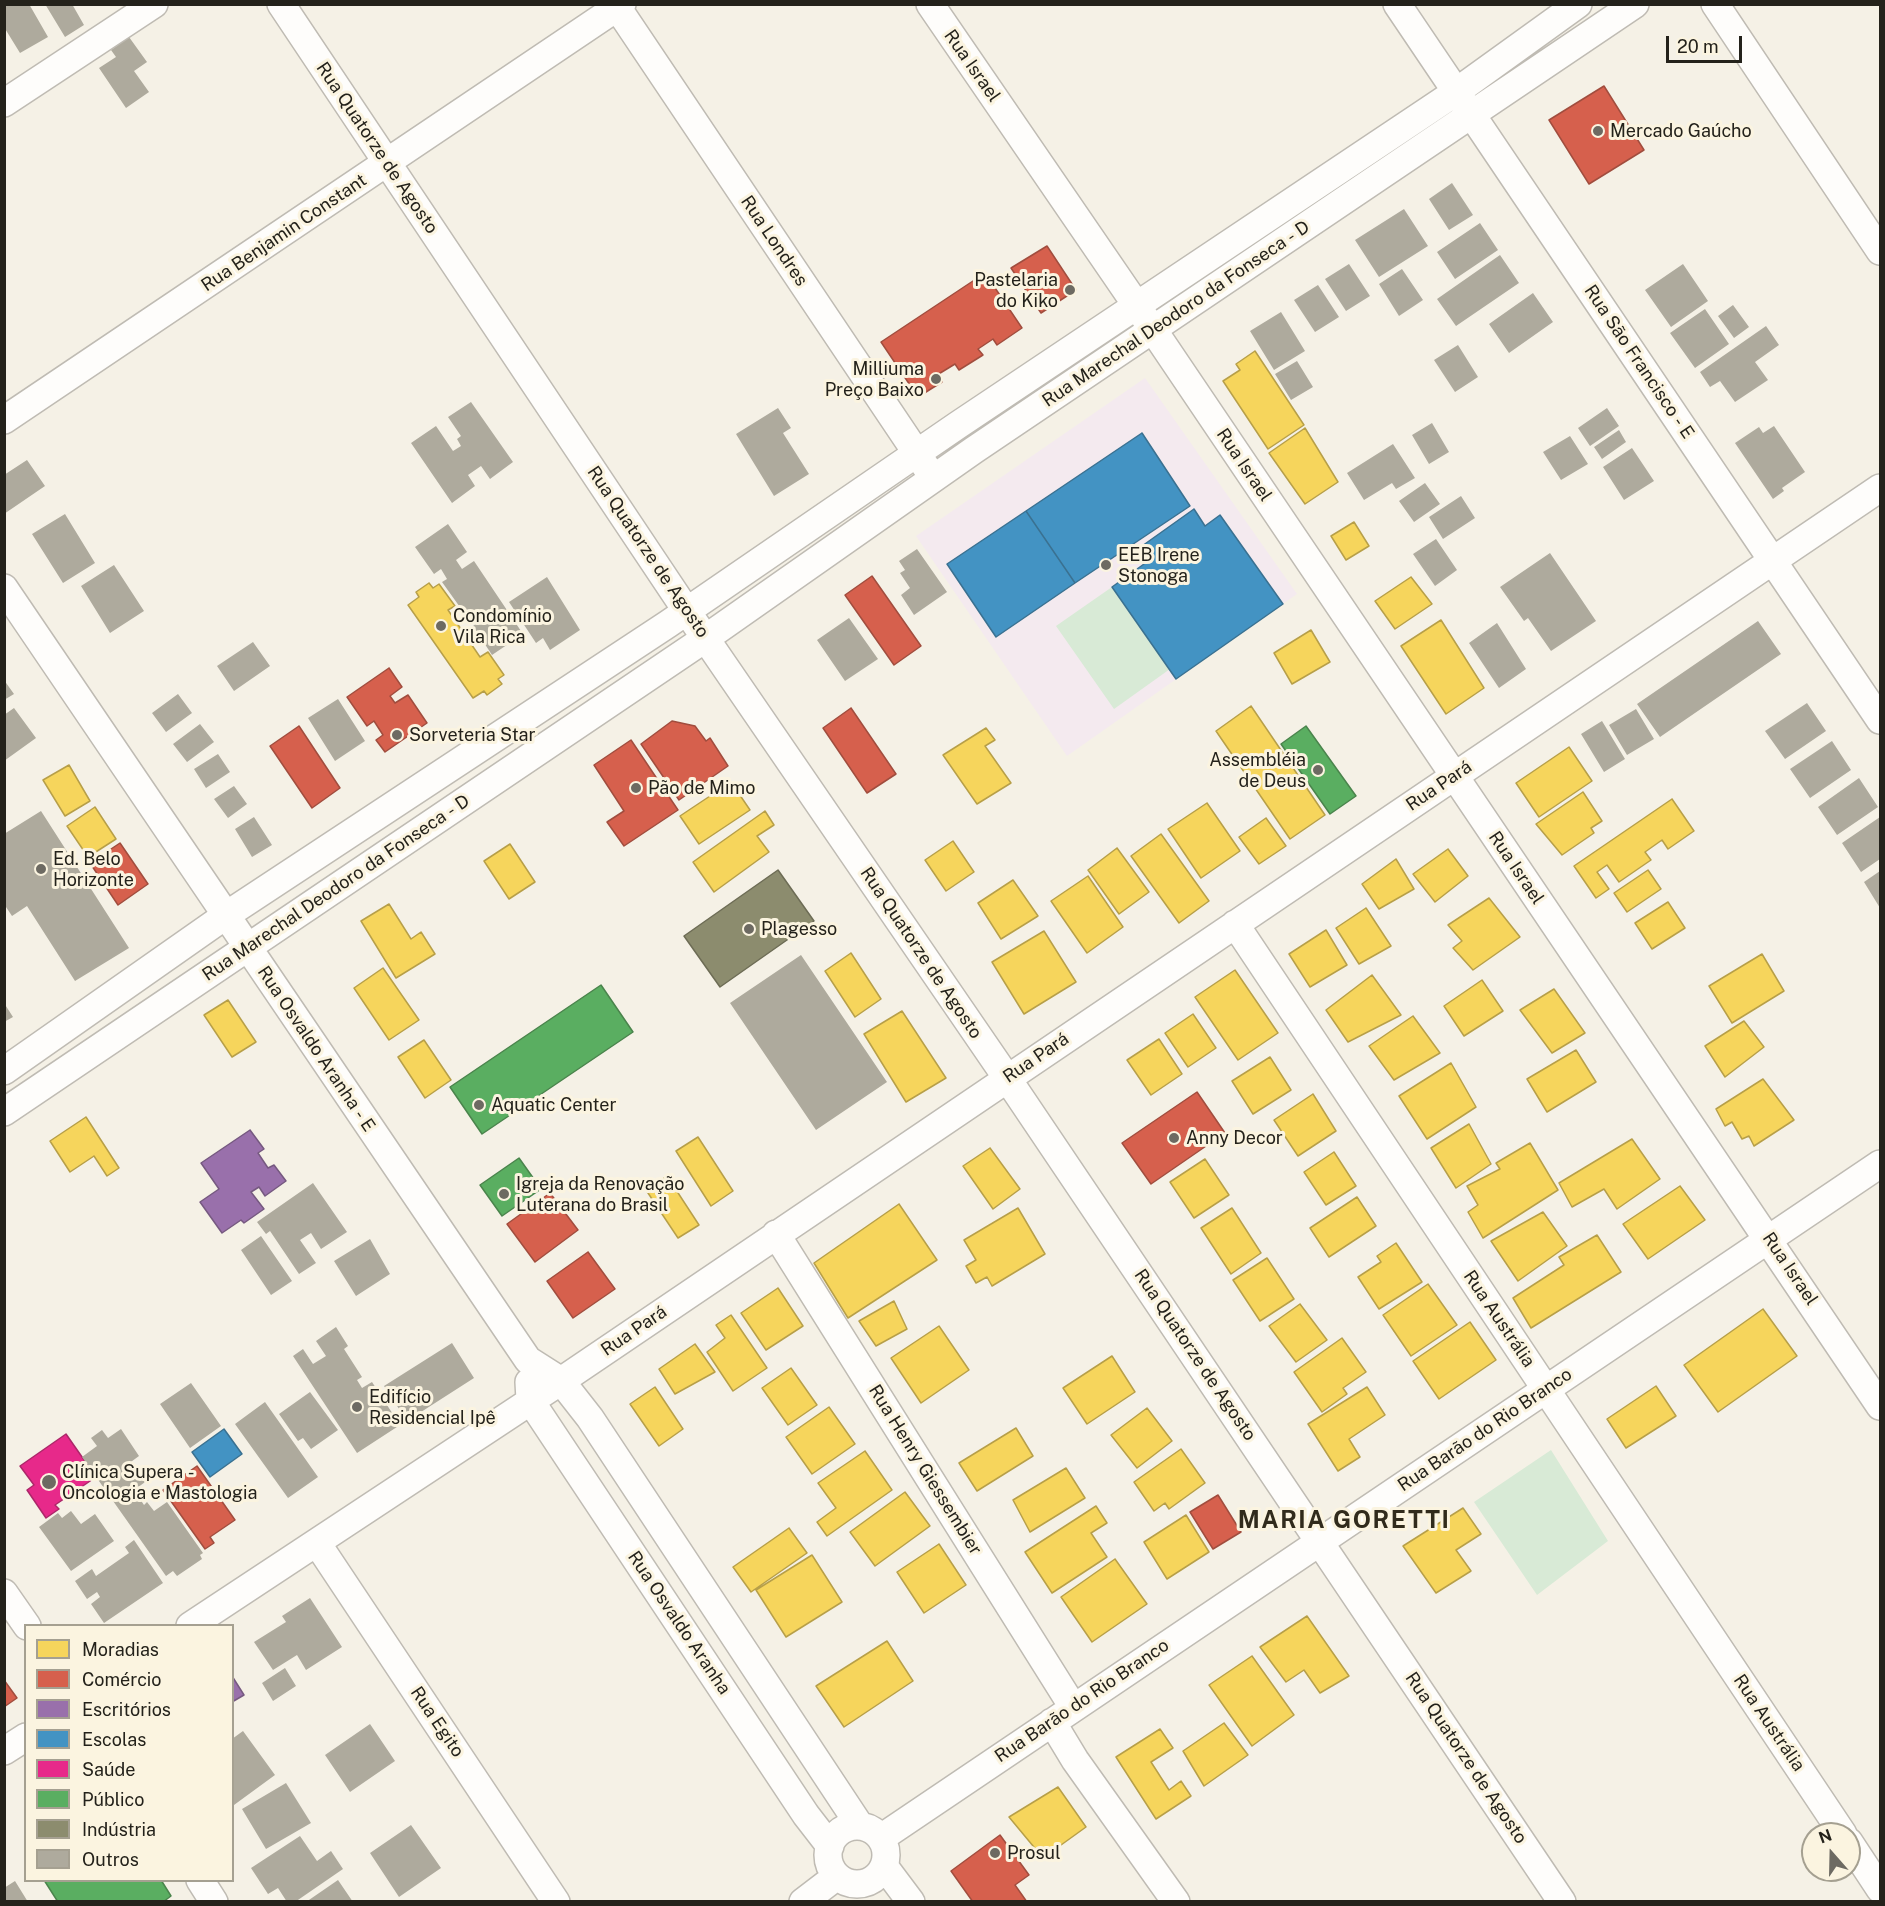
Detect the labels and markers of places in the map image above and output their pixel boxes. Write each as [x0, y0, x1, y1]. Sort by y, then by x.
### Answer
place label: Mercado Gaúcho [1610, 120, 1752, 142]
marker: Mercado Gaúcho [1591, 124, 1605, 138]
place label: Pastelaria do Kiko [974, 269, 1058, 312]
marker: Pastelaria do Kiko [1063, 283, 1077, 297]
place label: Milliuma Preço Baixo [825, 358, 924, 400]
marker: Milliuma Preço Baixo [929, 372, 943, 386]
place label: EEB Irene Stonoga [1118, 544, 1200, 586]
marker: EEB Irene Stonoga [1099, 558, 1113, 572]
place label: Condomínio Vila Rica [453, 605, 552, 648]
marker: Condomínio Vila Rica [434, 619, 448, 633]
place label: Sorveteria Star [409, 724, 536, 746]
marker: Sorveteria Star [390, 728, 404, 742]
place label: Assembléia de Deus [1209, 749, 1306, 792]
marker: Assembléia de Deus [1311, 763, 1325, 777]
place label: Pão de Mimo [648, 777, 755, 799]
marker: Pão de Mimo [629, 781, 643, 795]
place label: Ed. Belo Horizonte [53, 848, 134, 890]
marker: Ed. Belo Horizonte [34, 862, 48, 876]
place label: Plagesso [761, 918, 837, 940]
marker: Plagesso [742, 922, 756, 936]
place label: Aquatic Center [491, 1094, 616, 1116]
marker: Aquatic Center [472, 1098, 486, 1112]
place label: Anny Decor [1186, 1127, 1283, 1149]
marker: Anny Decor [1167, 1131, 1181, 1145]
place label: Igreja da Renovação Luterana do Brasil [516, 1173, 684, 1216]
marker: Igreja da Renovação Luterana do Brasil [497, 1187, 511, 1201]
place label: Edifício Residencial Ipê [369, 1386, 496, 1428]
marker: Edifício Residencial Ipê [350, 1400, 364, 1414]
place label: Clínica Supera - Oncologia e Mastologia [62, 1461, 257, 1504]
marker: Clínica Supera - Oncologia e Mastologia [40, 1473, 58, 1491]
place label: Prosul [1007, 1842, 1061, 1864]
marker: Prosul [988, 1846, 1002, 1860]

